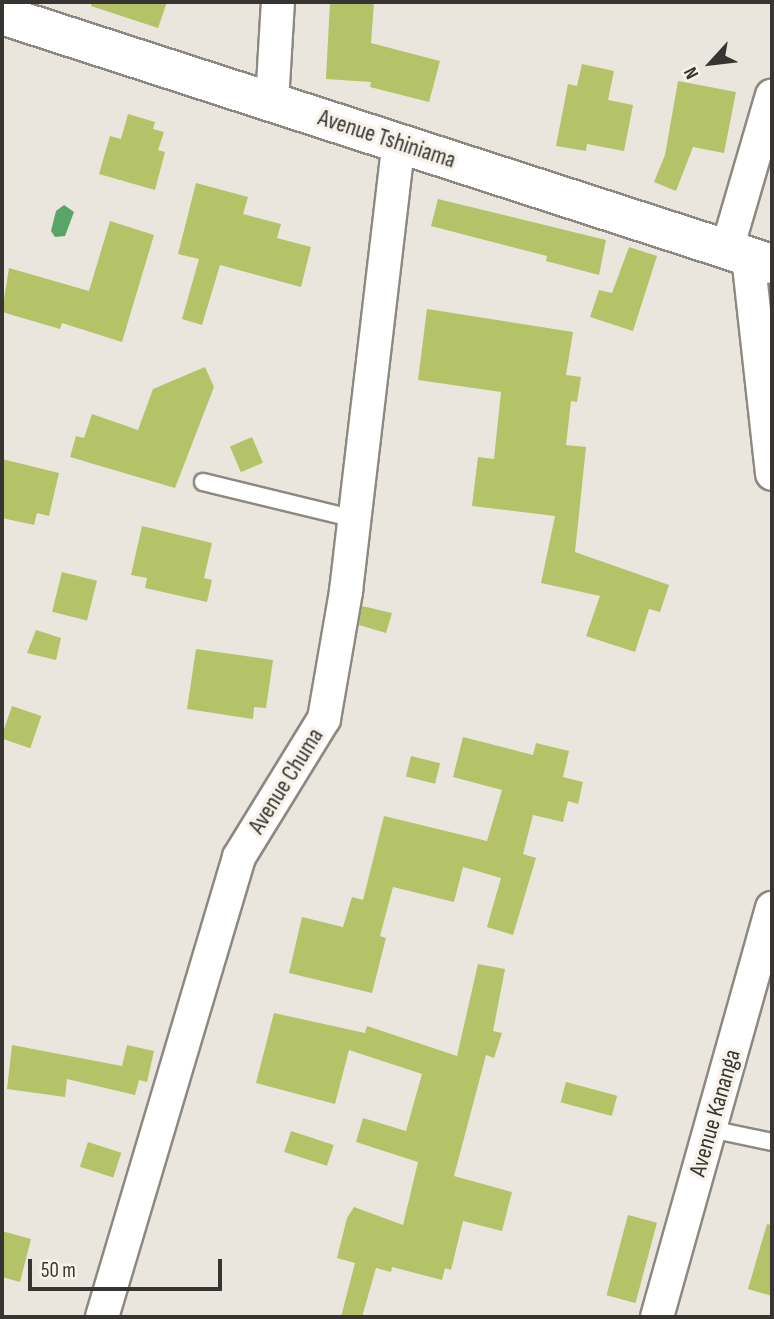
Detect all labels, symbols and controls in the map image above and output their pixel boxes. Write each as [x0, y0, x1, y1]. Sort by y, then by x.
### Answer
north arrow [676, 28, 746, 98]
text: N [679, 63, 704, 83]
street label: Avenue Tshiniama [315, 103, 459, 175]
street label: Avenue Chuma [242, 723, 330, 839]
street label: Avenue Kananga [683, 1046, 747, 1180]
scale bar [32, 1246, 226, 1290]
text: 50 m [41, 1258, 76, 1283]

